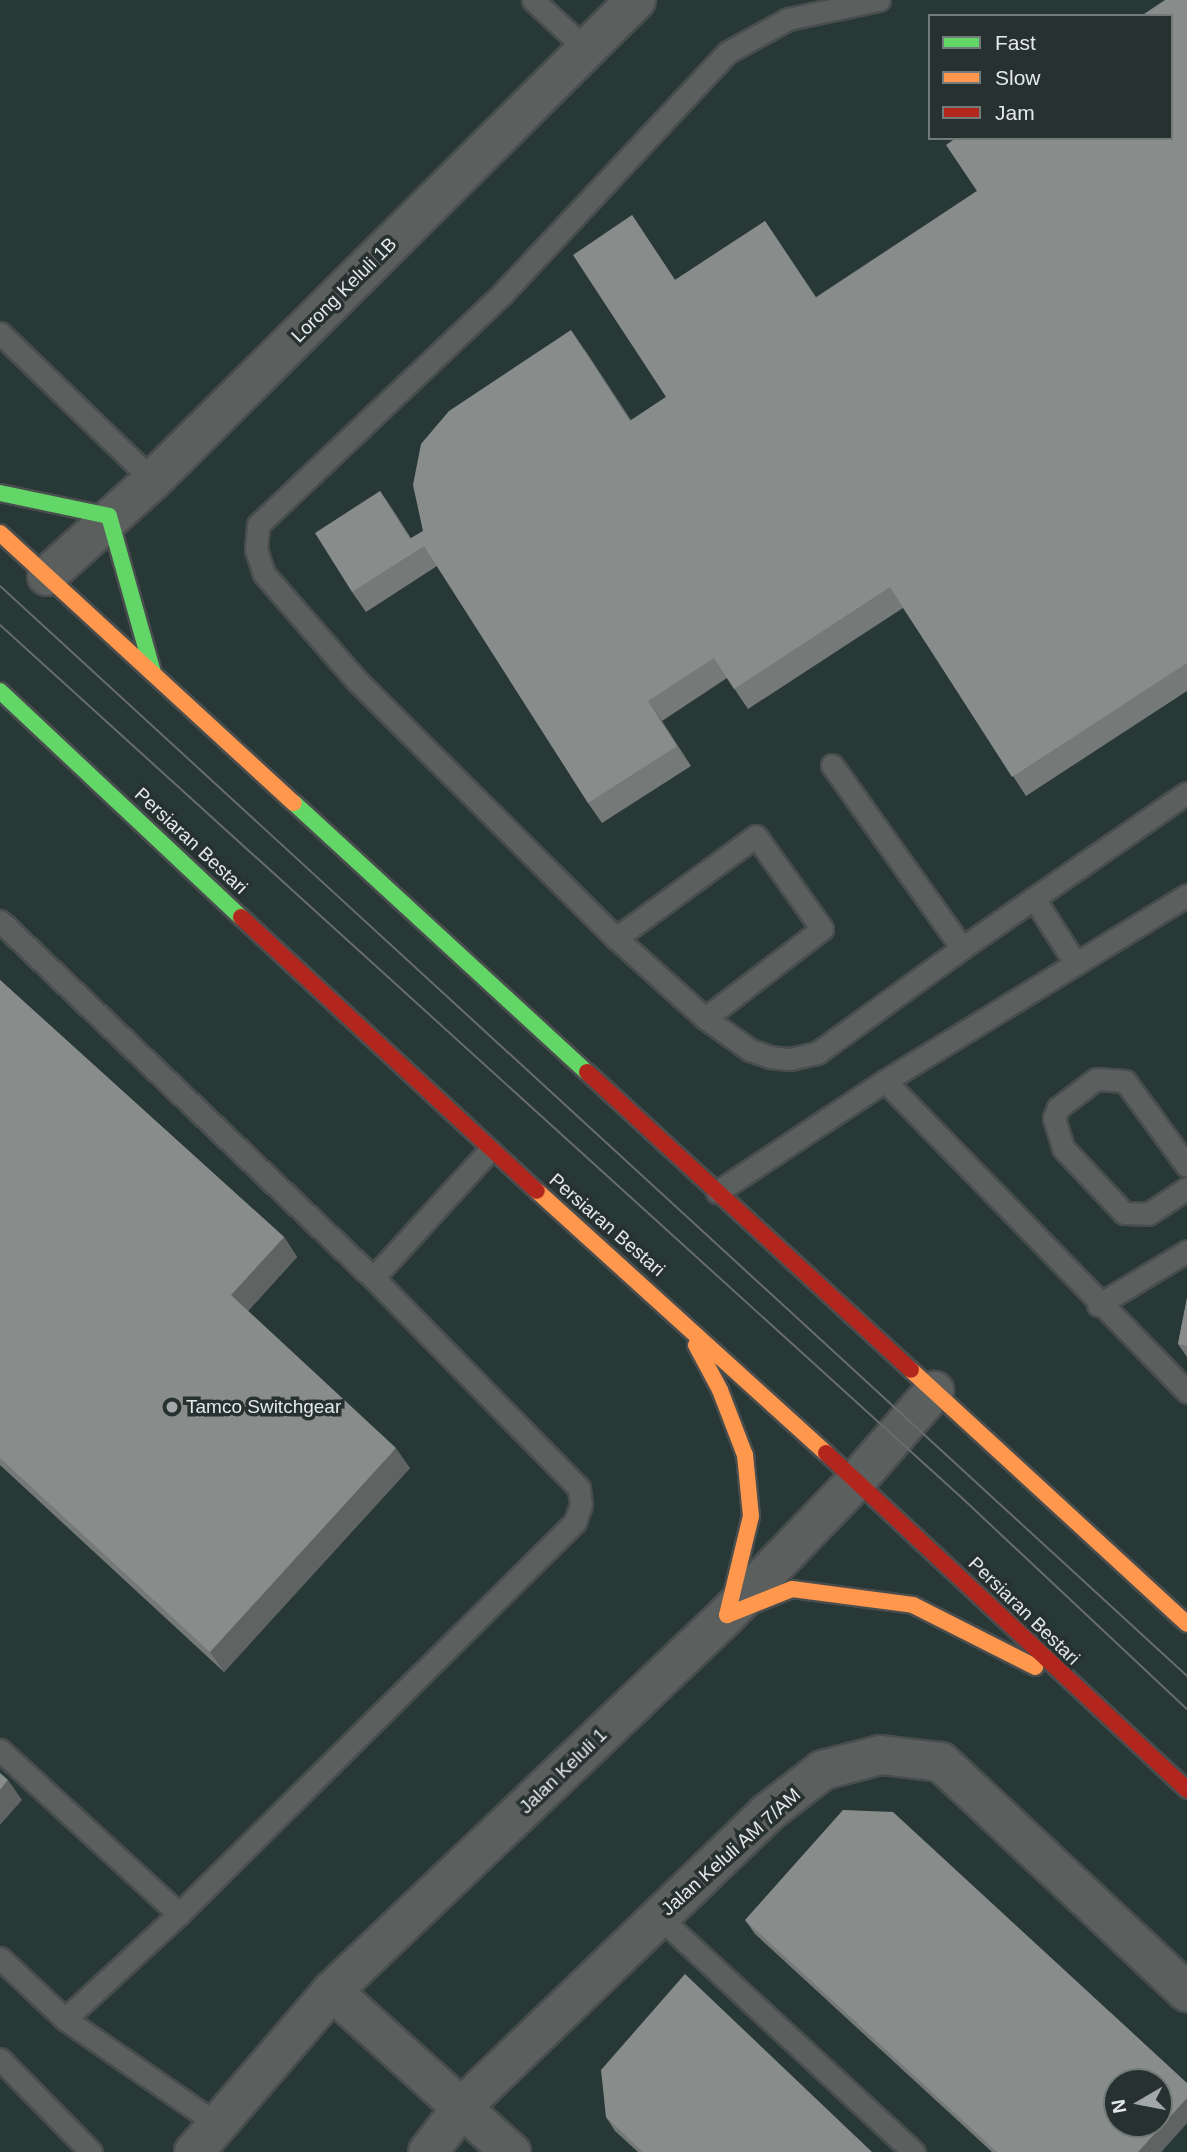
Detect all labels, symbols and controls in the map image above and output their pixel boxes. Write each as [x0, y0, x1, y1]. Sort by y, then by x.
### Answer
legend [928, 14, 1173, 140]
text: Fast [995, 31, 1036, 54]
text: Slow [995, 66, 1041, 89]
text: Jam [995, 101, 1035, 124]
street label: Lorong Keluli 1B [287, 233, 401, 347]
street label: Persiaran Bestari [130, 783, 252, 899]
street label: Persiaran Bestari [545, 1169, 669, 1281]
place label: Tamco Switchgear [186, 1396, 341, 1418]
marker: Tamco Switchgear [164, 1399, 180, 1415]
street label: Persiaran Bestari [964, 1552, 1084, 1670]
street label: Jalan Keluli 1 [514, 1724, 612, 1818]
street label: Jalan Keluli AM 7/AM [656, 1783, 806, 1921]
north arrow [1103, 2068, 1173, 2138]
text: N [1107, 2098, 1130, 2115]

